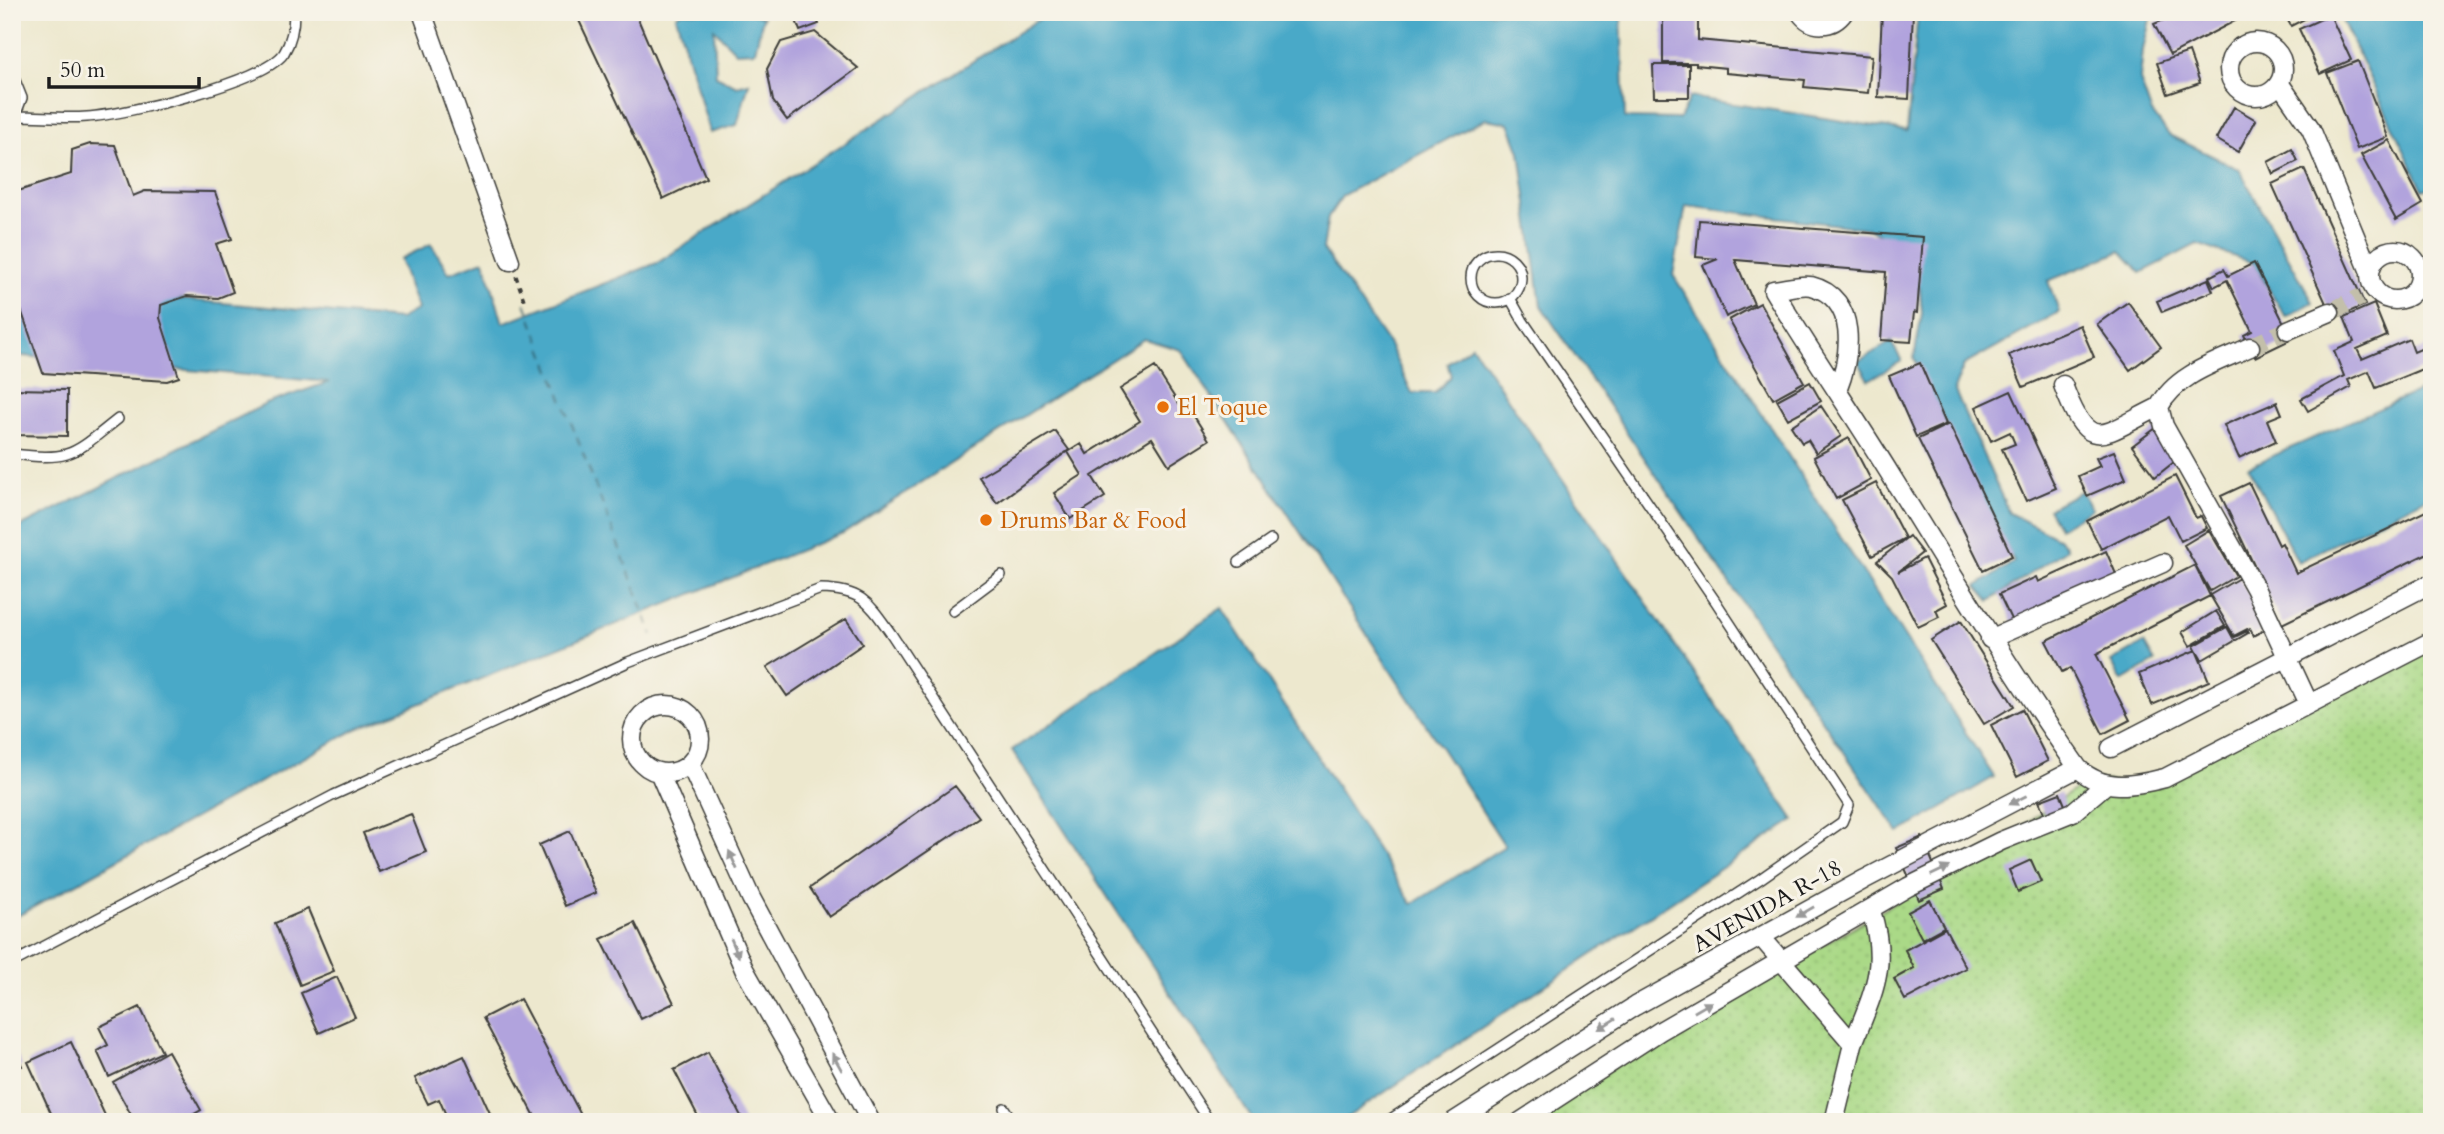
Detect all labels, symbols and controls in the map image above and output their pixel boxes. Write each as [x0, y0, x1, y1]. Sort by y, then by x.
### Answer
scale bar [49, 46, 200, 90]
text: 50 m [60, 56, 105, 85]
place label: El Toque [1177, 392, 1268, 423]
marker: El Toque [1155, 399, 1171, 415]
place label: Drums Bar & Food [1000, 505, 1187, 536]
marker: Drums Bar & Food [978, 512, 994, 528]
one-way arrow [2008, 794, 2028, 805]
one-way arrow [727, 850, 739, 870]
street label: AVENIDA R-18 [1687, 852, 1847, 960]
one-way arrow [1930, 865, 1950, 877]
one-way arrow [1795, 906, 1815, 918]
one-way arrow [730, 937, 741, 958]
one-way arrow [1693, 1001, 1712, 1013]
one-way arrow [1597, 1017, 1616, 1030]
one-way arrow [832, 1052, 843, 1072]

